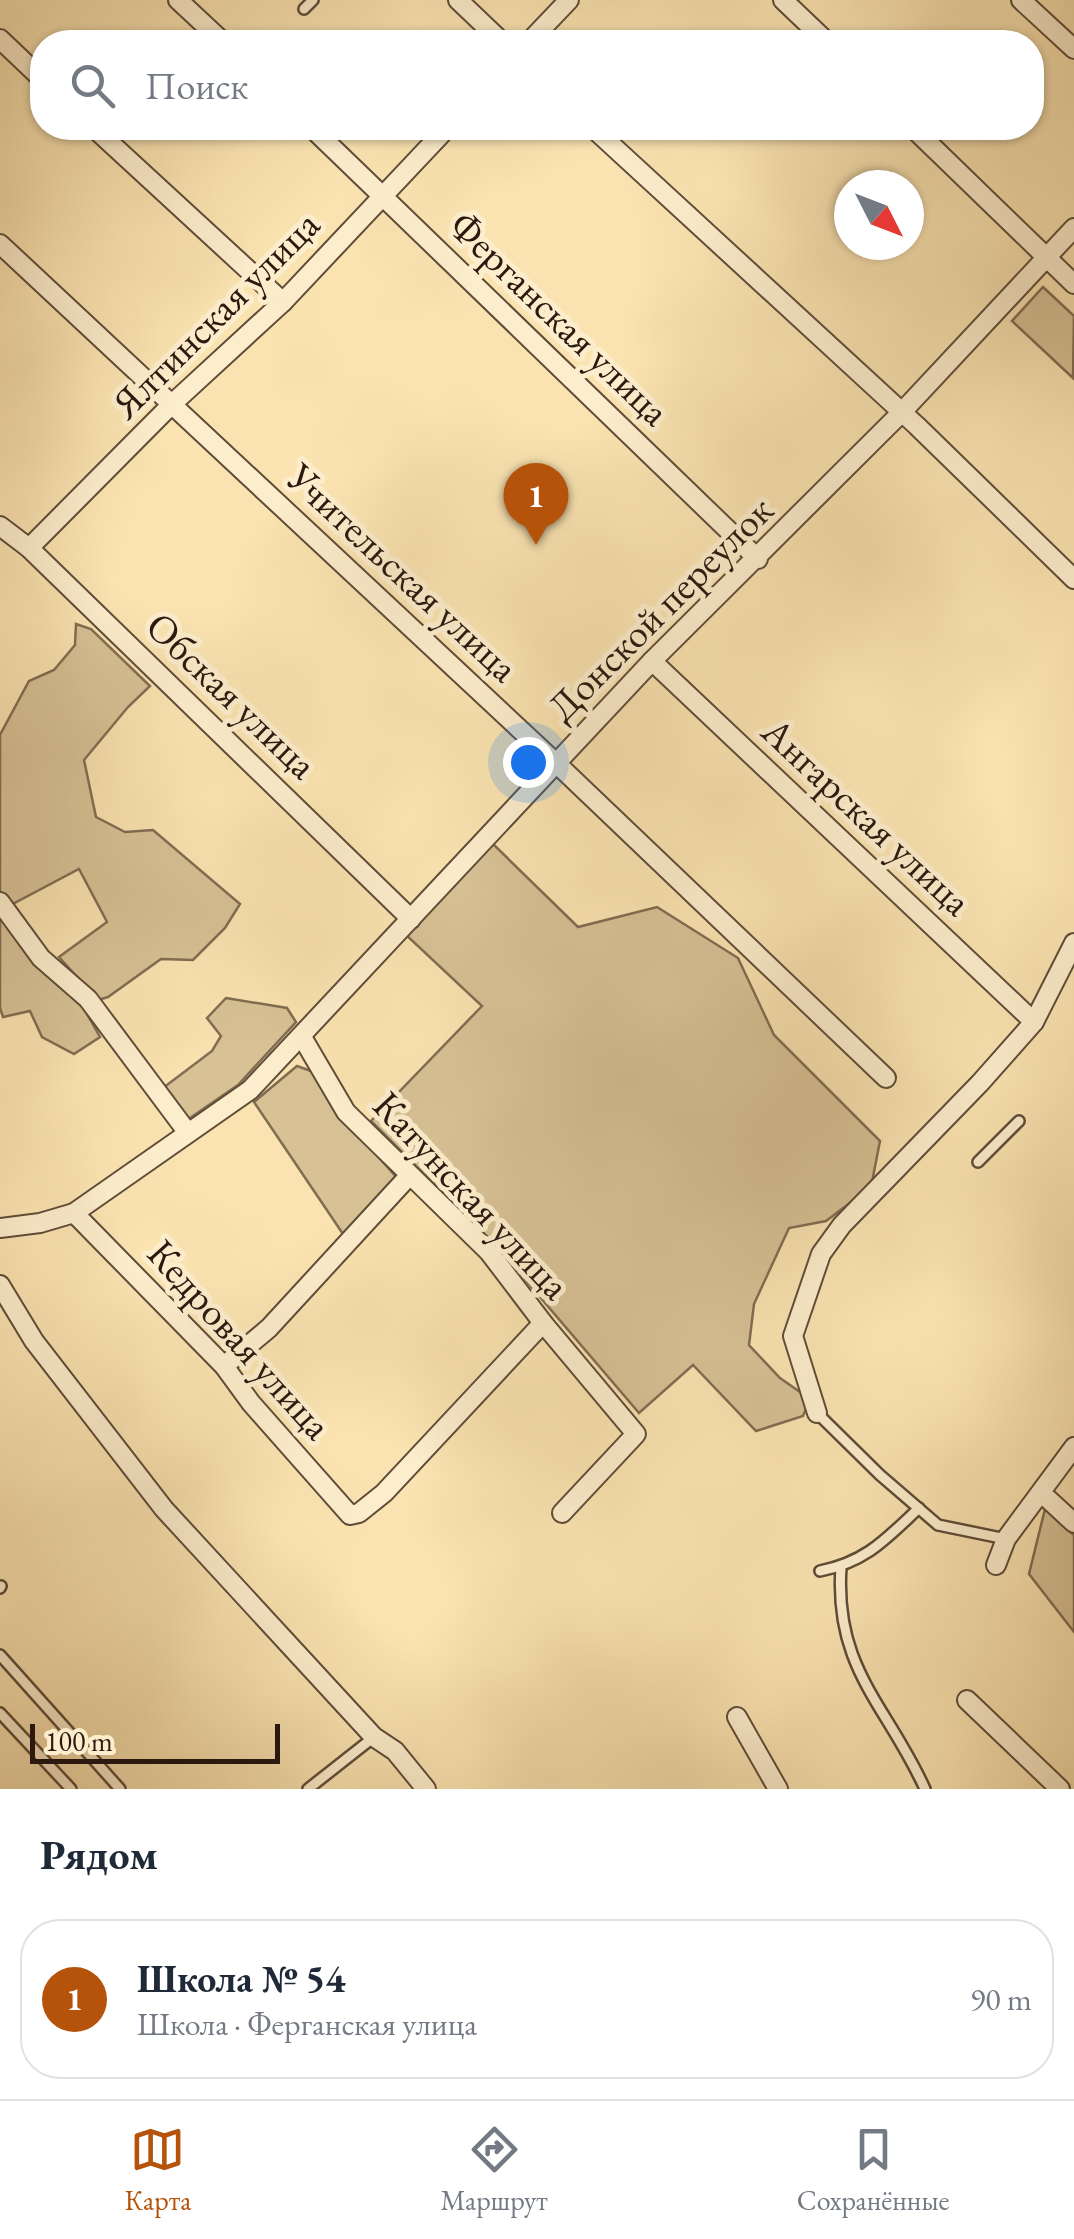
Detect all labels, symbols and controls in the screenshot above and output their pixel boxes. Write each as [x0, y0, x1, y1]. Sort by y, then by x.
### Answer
search box [30, 30, 1044, 140]
icon: search [65, 58, 120, 113]
text: Поиск [145, 61, 248, 110]
north arrow [834, 170, 924, 260]
street label: Ялтинская улица [99, 199, 330, 430]
street label: Ферганская улица [439, 200, 681, 437]
street label: Учительская улица [275, 450, 530, 693]
pin: 1 [504, 462, 568, 545]
street label: Донской переулок [536, 484, 784, 732]
street label: Обская улица [135, 600, 329, 790]
street label: Ангарская улица [750, 705, 983, 927]
your location [503, 737, 554, 788]
street label: Катунская улица [362, 1080, 582, 1310]
street label: Кедровая улица [136, 1228, 344, 1450]
scale bar [30, 1719, 280, 1764]
text: 100 m [45, 1723, 113, 1759]
text: Рядом [40, 1827, 158, 1882]
text: Школа № 54 [137, 1954, 345, 2003]
text: 1 [66, 1978, 83, 2020]
text: 90 m [970, 1978, 1032, 2020]
text: Школа · Ферганская улица [137, 2003, 477, 2045]
tab: Карта [125, 2122, 191, 2218]
tab: Маршрут [440, 2122, 548, 2218]
tab: Сохранённые [797, 2122, 949, 2218]

